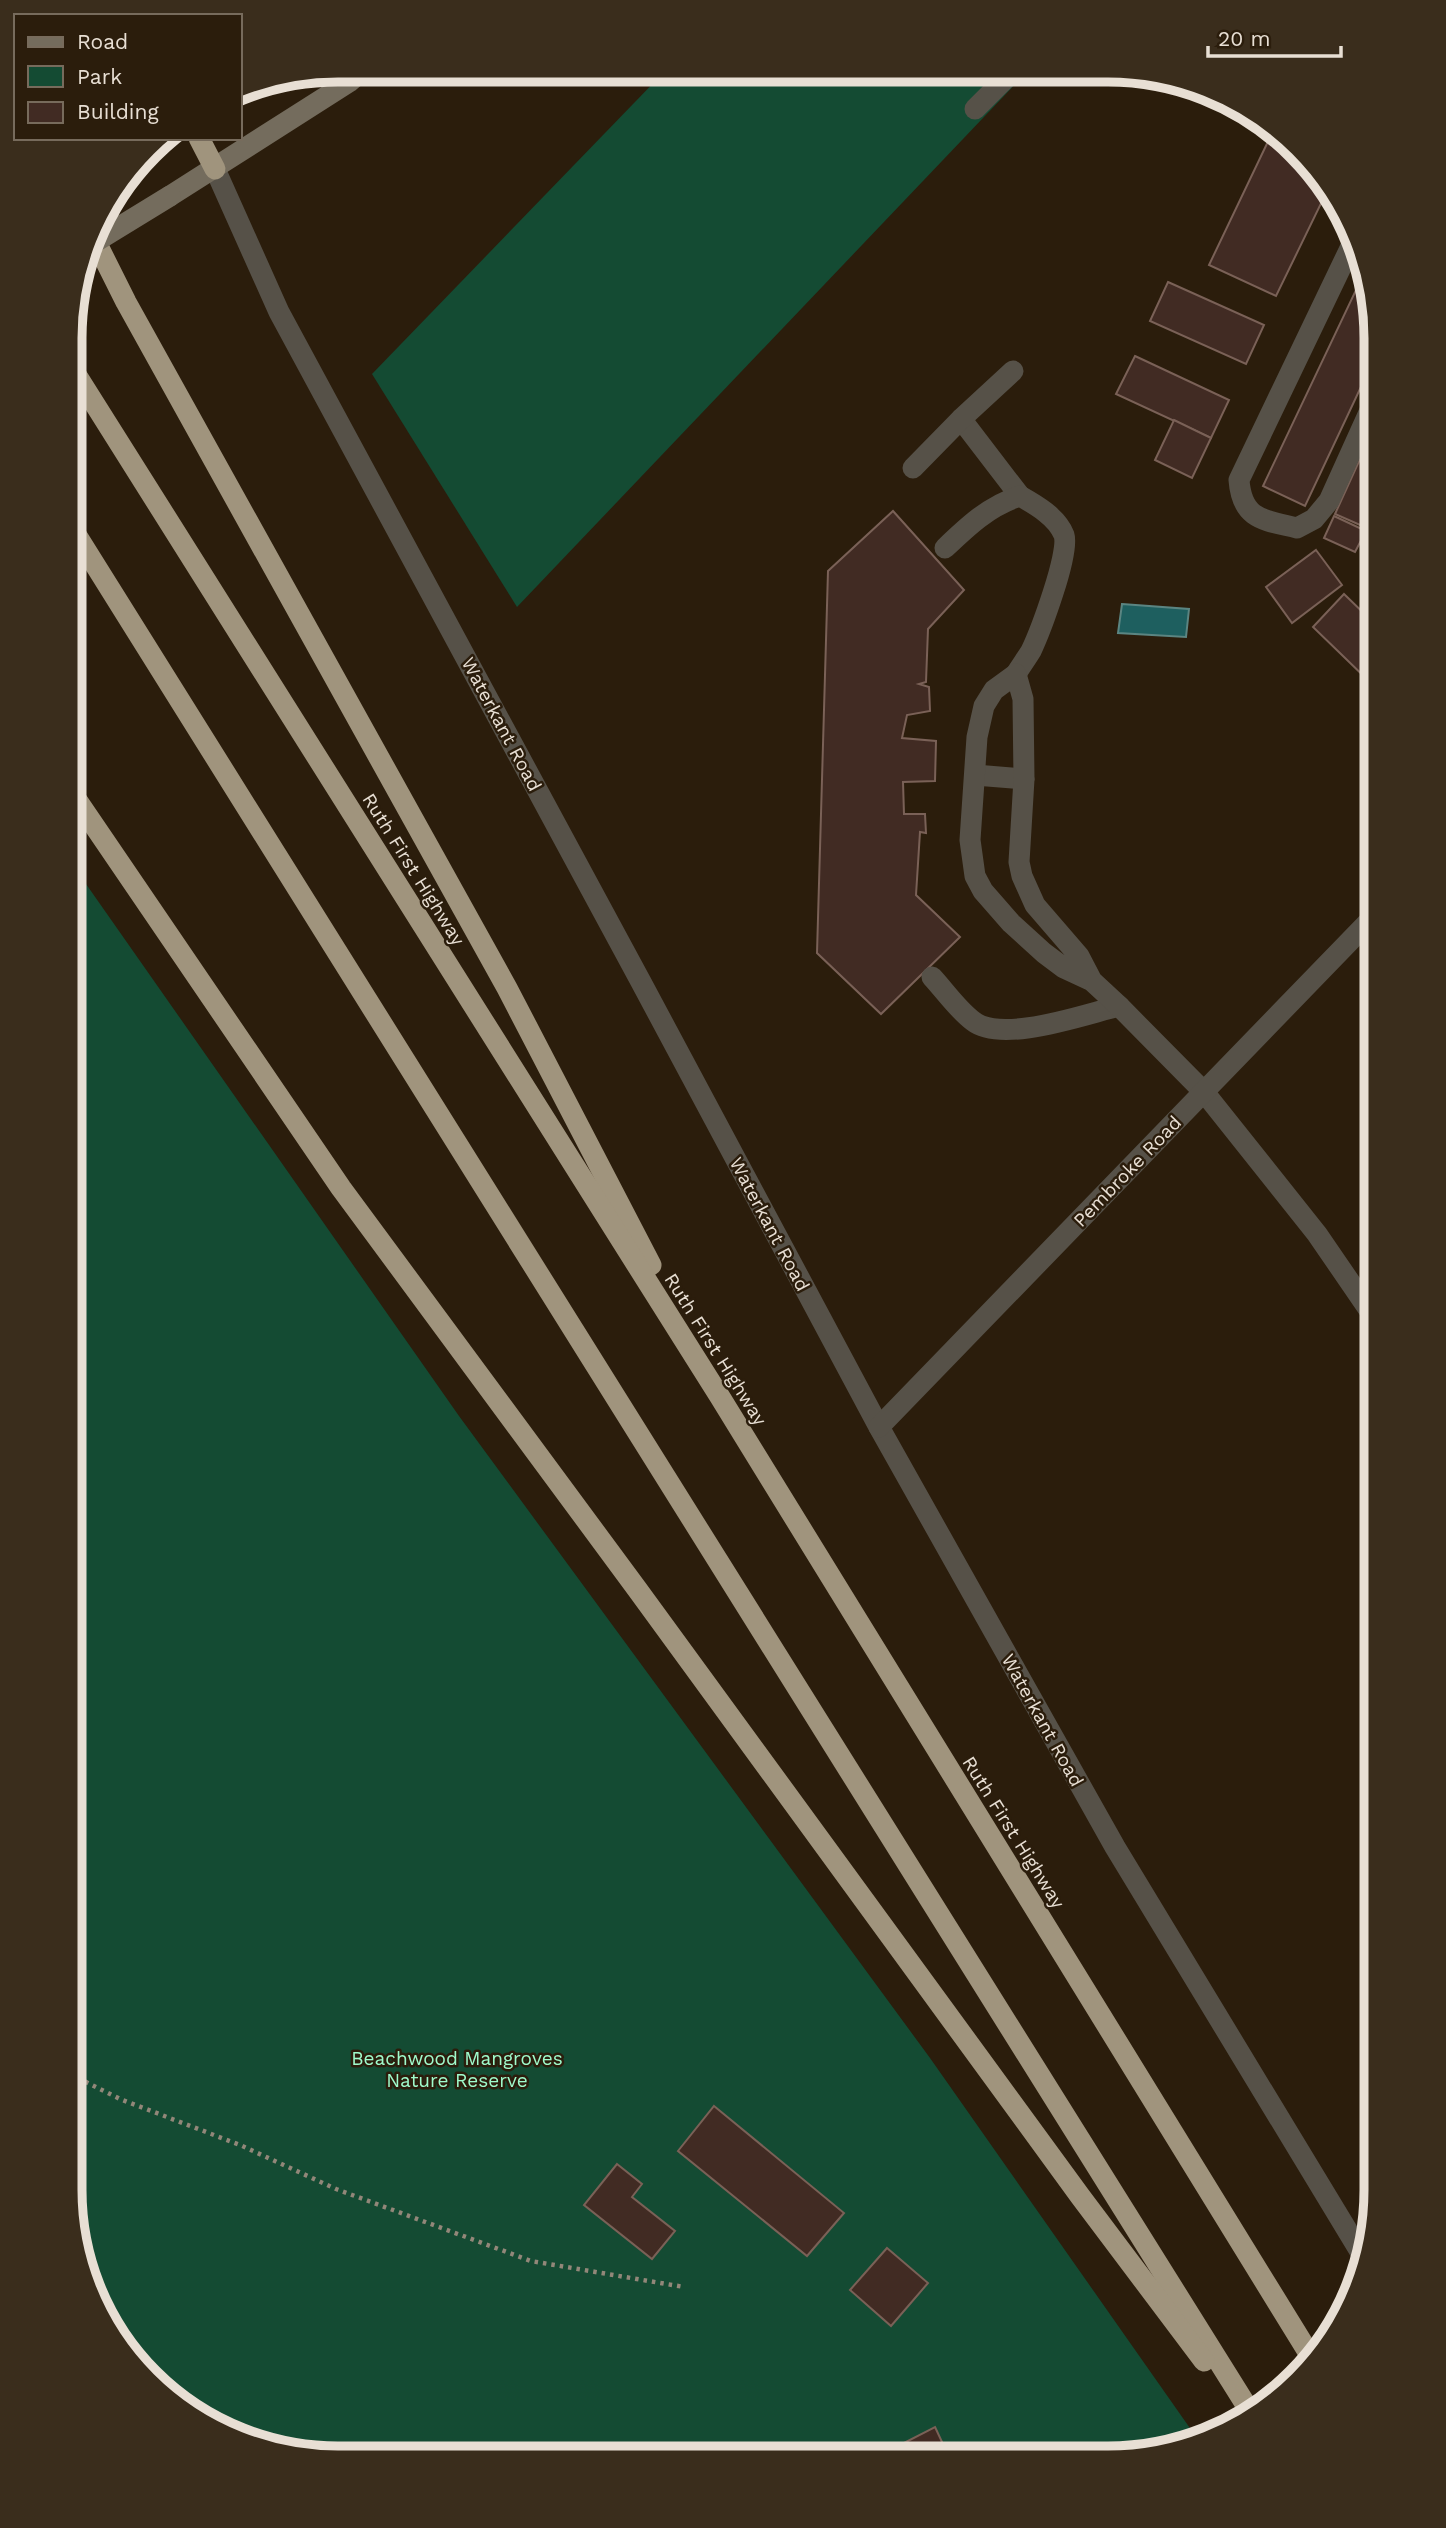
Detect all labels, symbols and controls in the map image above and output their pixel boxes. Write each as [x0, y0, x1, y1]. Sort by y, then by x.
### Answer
legend [14, 14, 242, 140]
scale bar [1208, 14, 1341, 58]
text: 20 m [1218, 26, 1270, 51]
text: Road [77, 29, 128, 54]
text: Park [77, 64, 122, 89]
text: Building [77, 99, 159, 124]
street label: Waterkant Road [457, 653, 547, 795]
street label: Ruth First Highway [357, 789, 470, 950]
street label: Pembroke Road [1069, 1111, 1186, 1232]
street label: Waterkant Road [725, 1153, 815, 1295]
street label: Ruth First Highway [659, 1269, 772, 1430]
street label: Waterkant Road [997, 1650, 1089, 1791]
street label: Ruth First Highway [957, 1752, 1070, 1913]
park label: Beachwood Mangroves Nature Reserve [351, 2047, 563, 2092]

